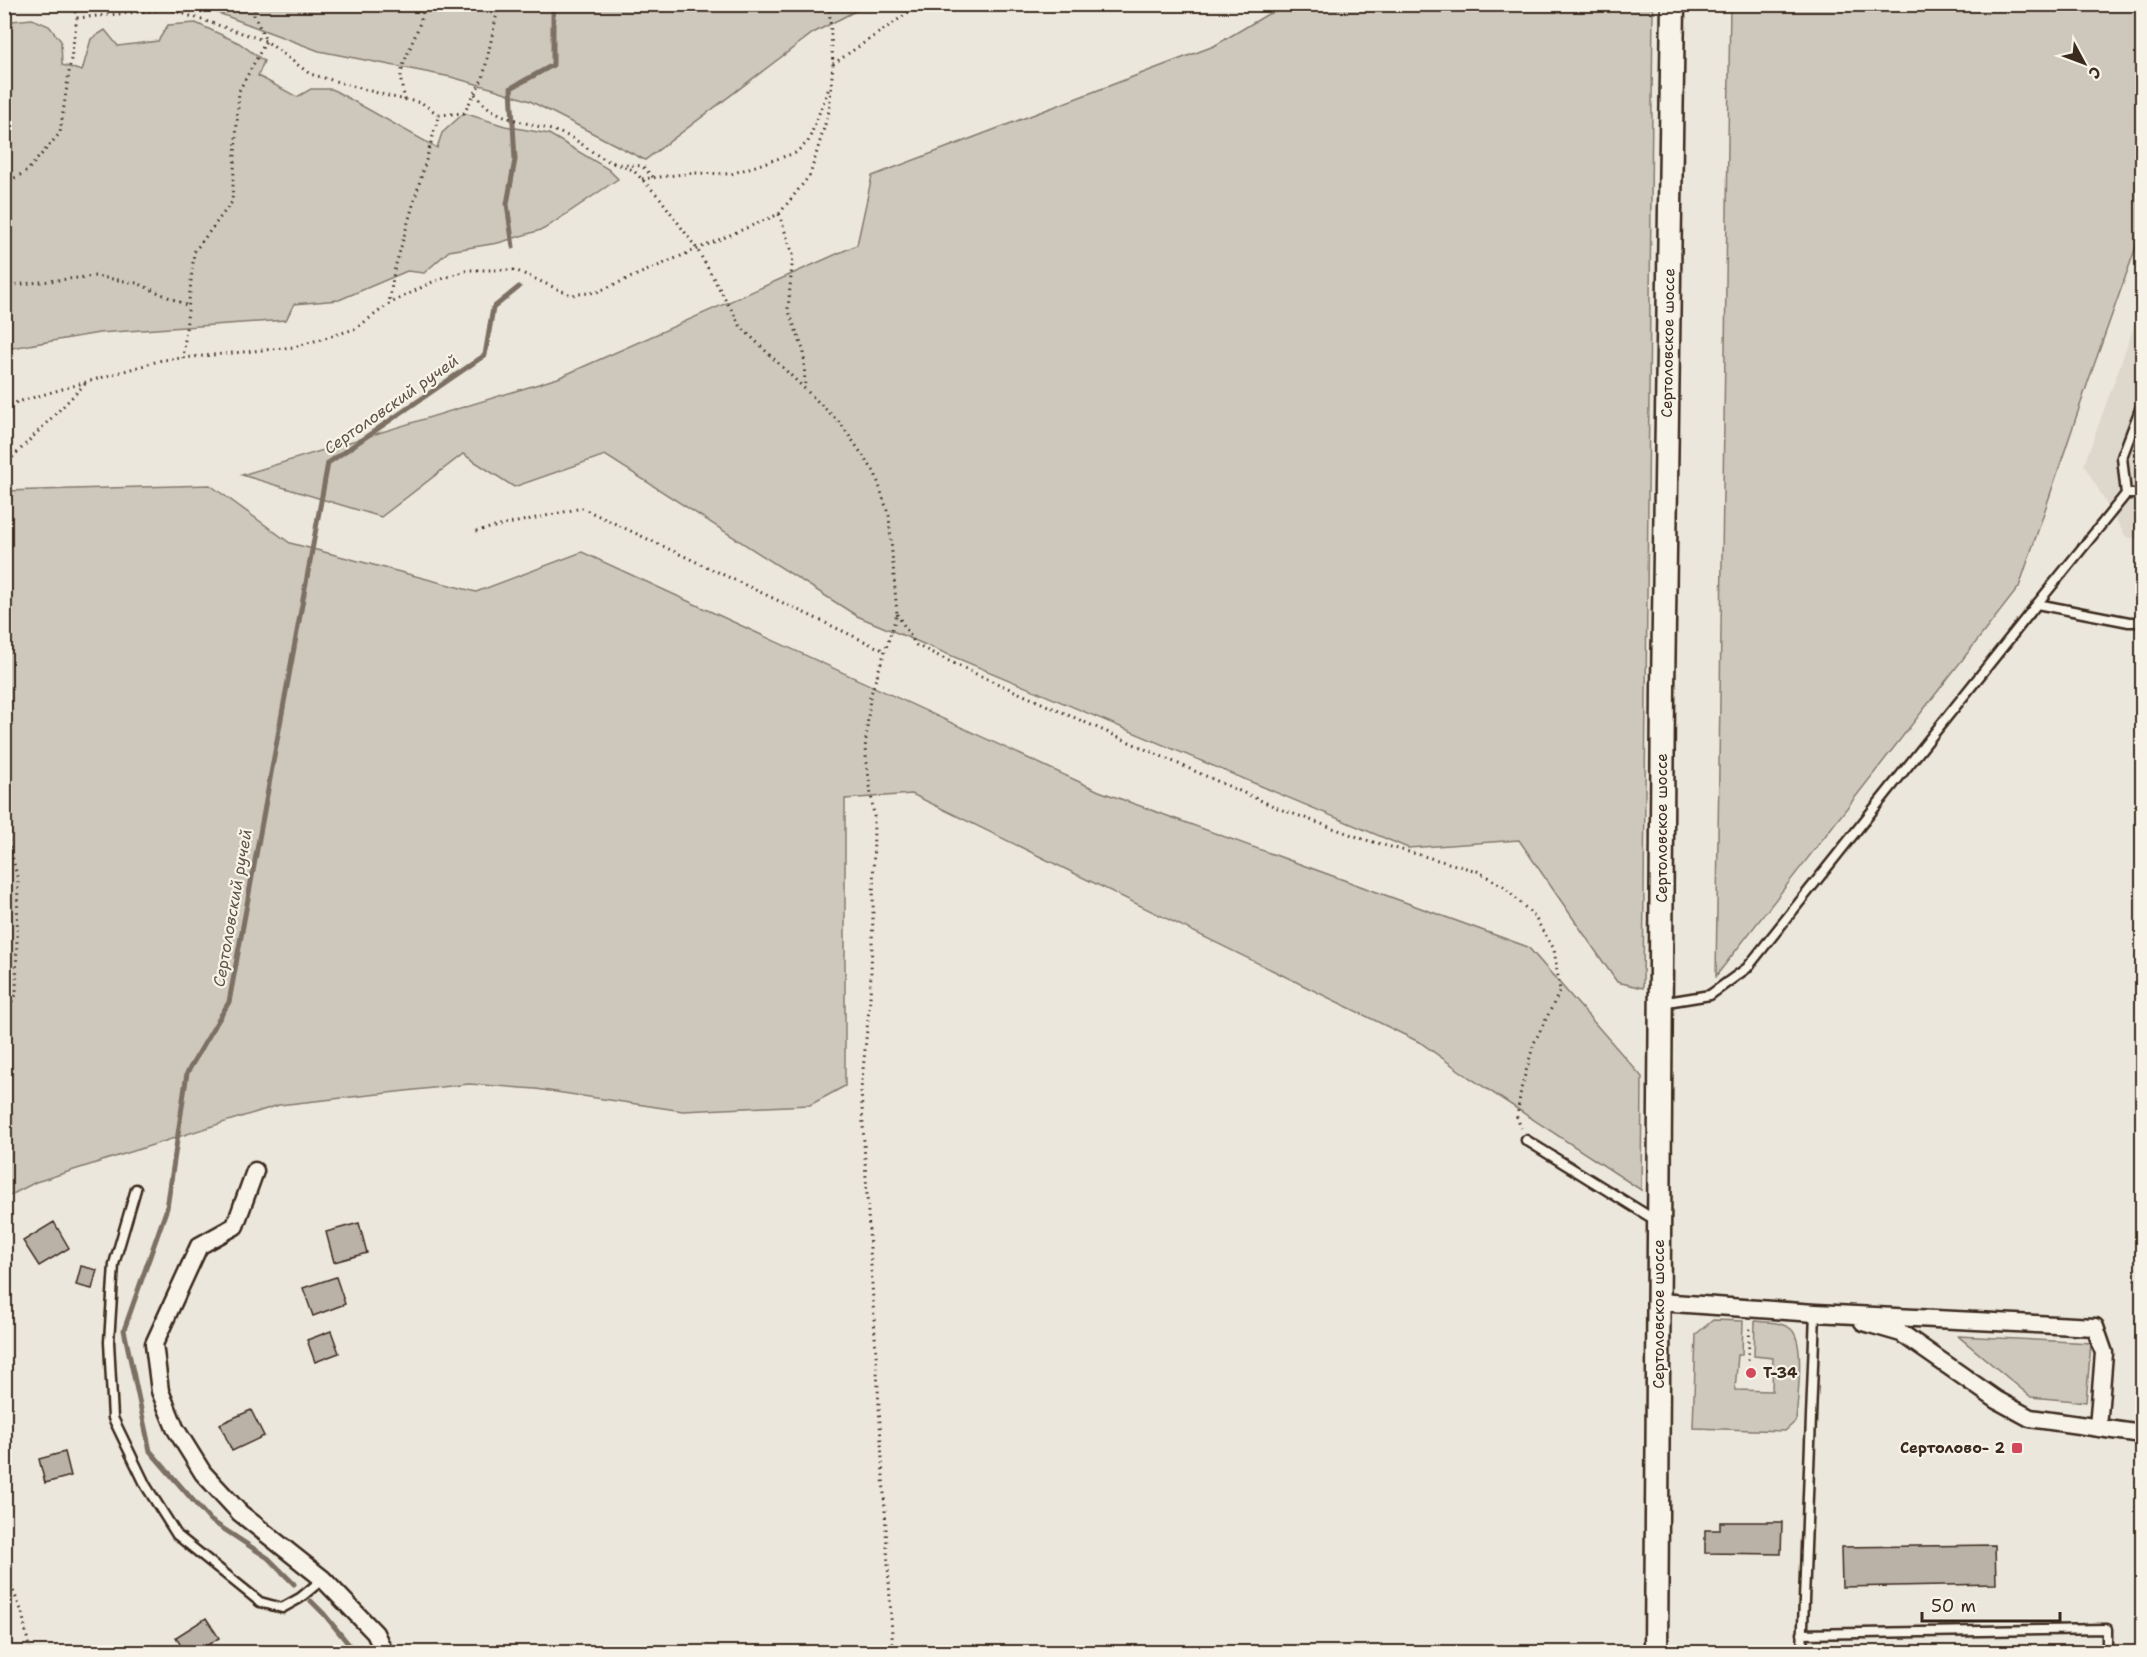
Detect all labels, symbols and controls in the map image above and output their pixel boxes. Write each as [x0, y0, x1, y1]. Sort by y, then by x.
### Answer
north arrow [2054, 33, 2114, 93]
text: С [2084, 62, 2106, 83]
street label: Сертоловское шоссе [1657, 268, 1679, 418]
water label: Сертоловский ручей [320, 350, 463, 459]
street label: Сертоловское шоссе [1652, 753, 1672, 903]
water label: Сертоловский ручей [208, 828, 257, 989]
street label: Сертоловское шоссе [1649, 1239, 1669, 1389]
place label: Т-34 [1763, 1363, 1798, 1383]
marker: Т-34 [1744, 1366, 1758, 1380]
place label: Сертолово- 2 [1900, 1438, 2005, 1458]
marker: Сертолово- 2 [2010, 1441, 2024, 1455]
scale bar [1922, 1585, 2060, 1623]
text: 50 m [1931, 1594, 1976, 1618]

